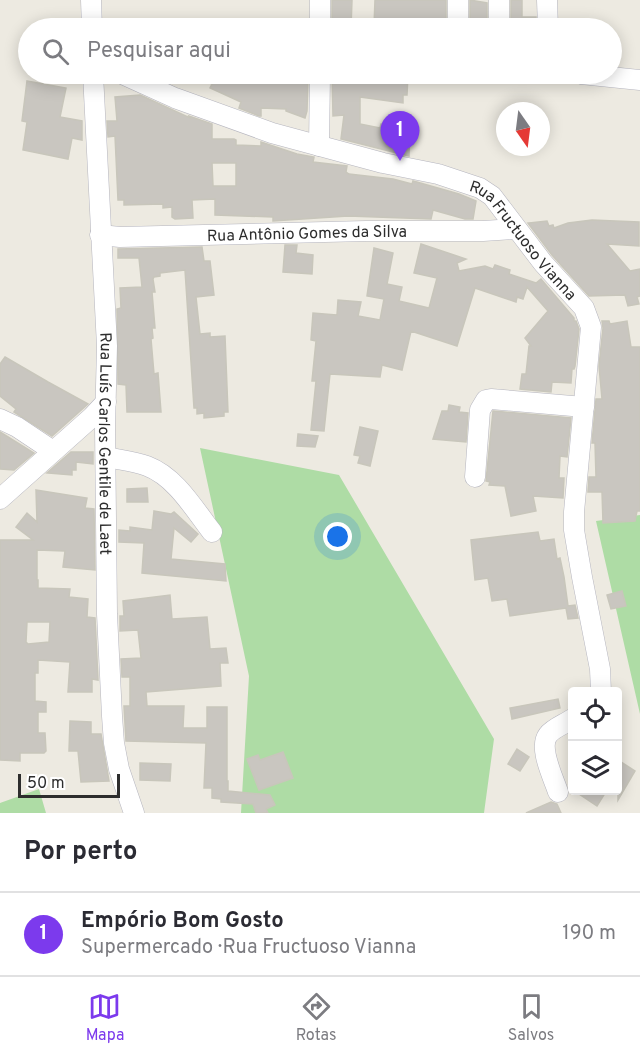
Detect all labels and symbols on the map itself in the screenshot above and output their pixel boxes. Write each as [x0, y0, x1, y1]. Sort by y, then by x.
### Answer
north arrow [496, 102, 550, 156]
pin: 1 [380, 112, 420, 161]
street label: Rua Fructuoso Vianna [467, 177, 580, 305]
street label: Rua Antônio Gomes da Silva [207, 223, 407, 247]
street label: Rua Luís Carlos Gentile de Laet [93, 332, 115, 555]
your location [323, 522, 352, 551]
scale bar [18, 771, 120, 798]

